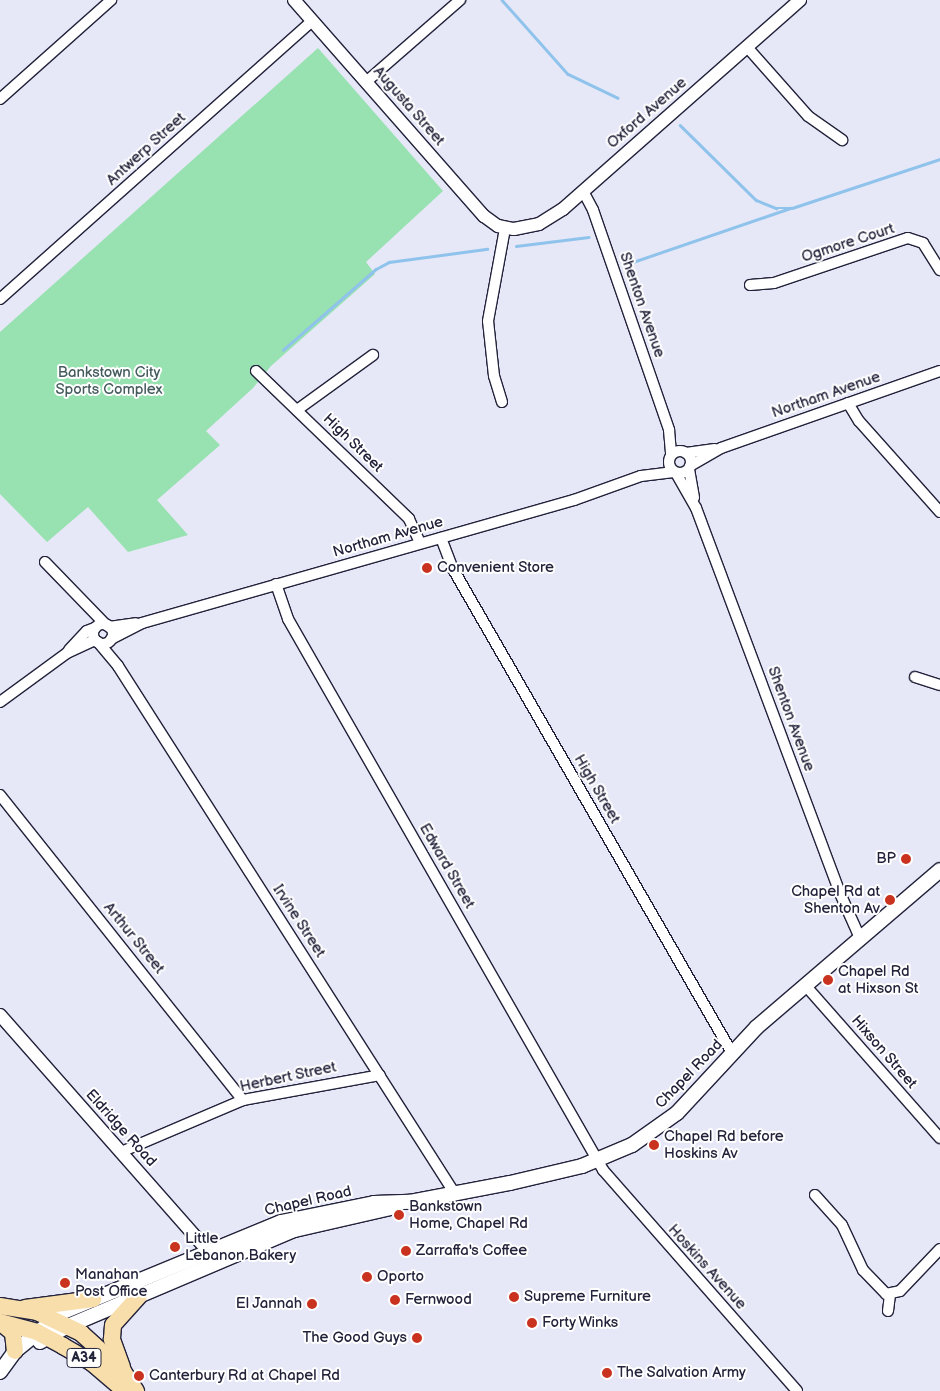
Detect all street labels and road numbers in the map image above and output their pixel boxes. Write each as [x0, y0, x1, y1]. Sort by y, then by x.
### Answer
street label: Augusta Street [370, 62, 448, 150]
street label: Oxford Avenue [604, 74, 690, 152]
street label: Antwerp Street [103, 109, 189, 189]
street label: Ogmore Court [799, 220, 897, 266]
street label: Shenton Avenue [616, 250, 668, 360]
street label: Northam Avenue [769, 368, 883, 422]
street label: High Street [319, 410, 387, 476]
street label: Northam Avenue [331, 513, 445, 561]
street label: Shenton Avenue [764, 664, 818, 774]
street label: High Street [570, 751, 624, 827]
street label: Edward Street [415, 820, 479, 912]
street label: Irvine Street [269, 881, 329, 961]
street label: Arthur Street [100, 899, 168, 977]
street label: Hixson Street [847, 1012, 921, 1092]
street label: Chapel Road [652, 1036, 726, 1112]
street label: Herbert Street [238, 1058, 338, 1096]
street label: Eldridge Road [82, 1086, 160, 1170]
street label: Chapel Road [263, 1182, 353, 1220]
street label: Hoskins Avenue [664, 1221, 750, 1313]
road number: A34 [66, 1346, 102, 1370]

